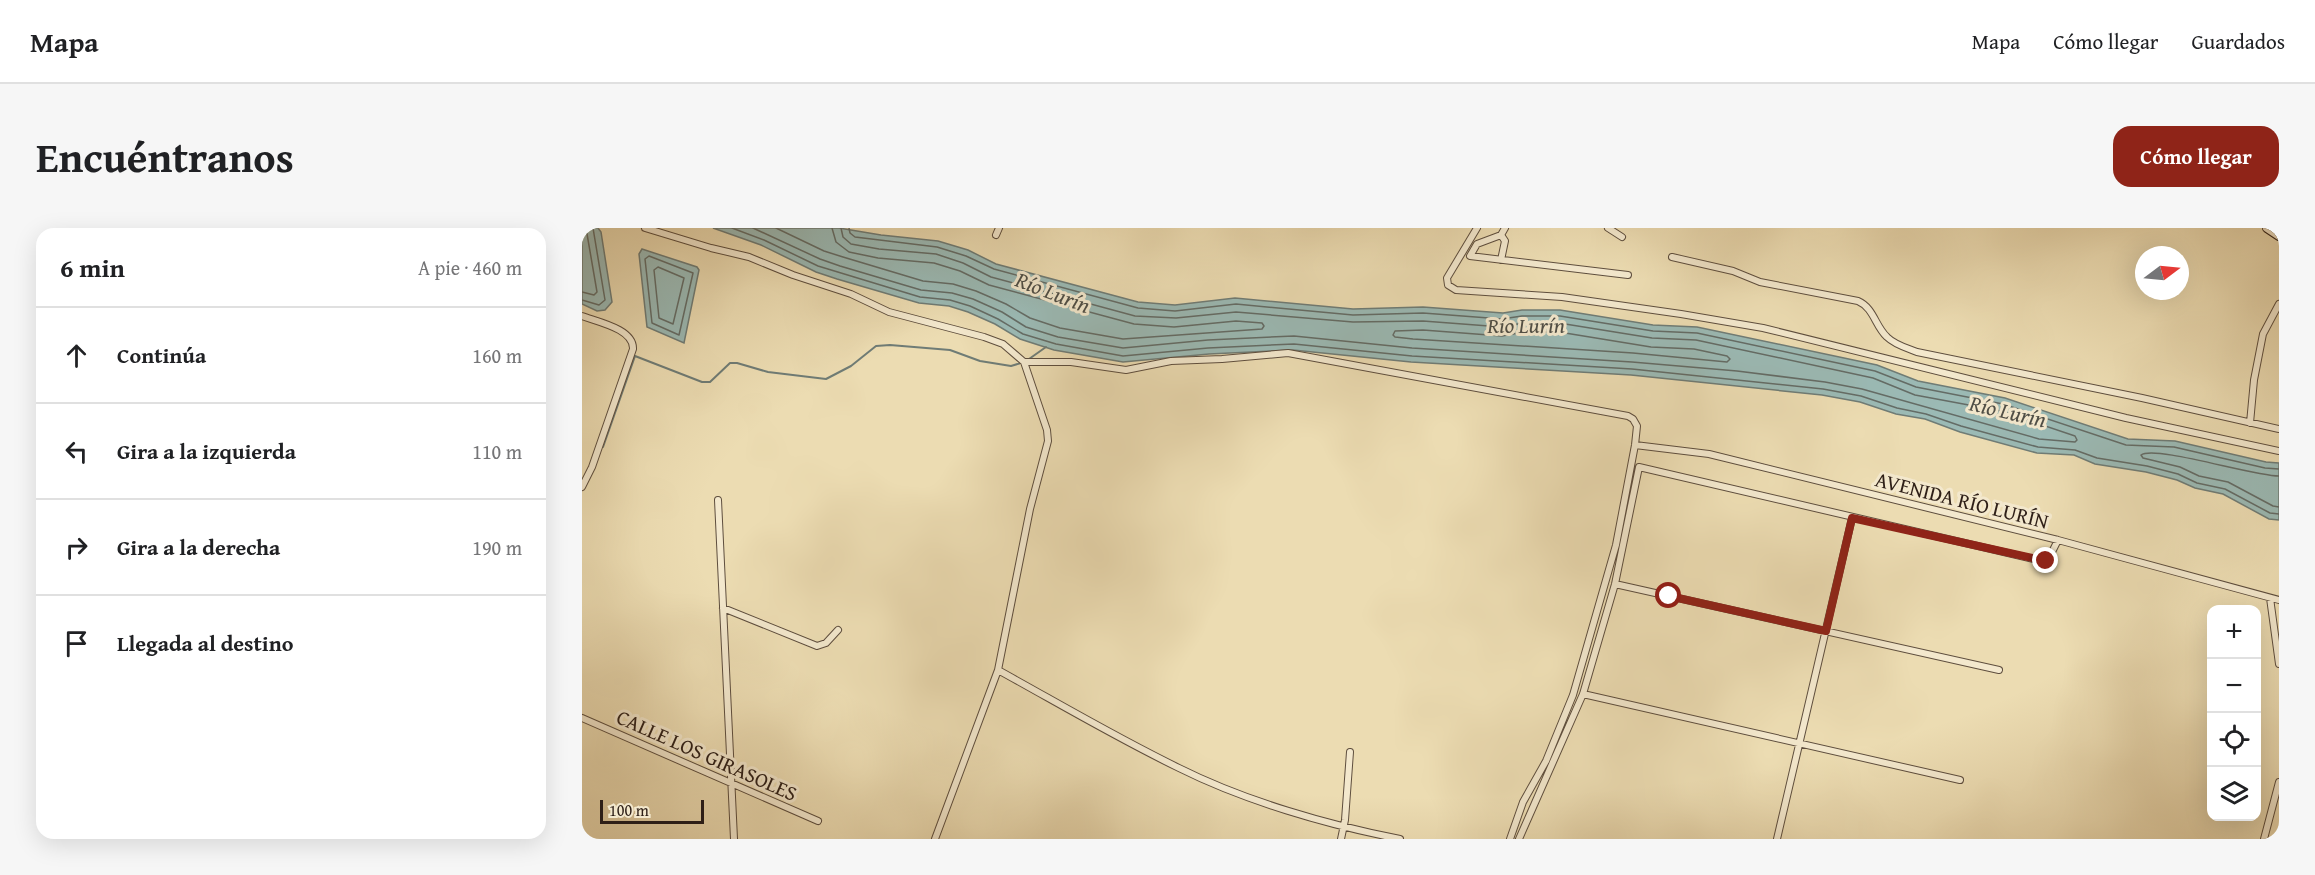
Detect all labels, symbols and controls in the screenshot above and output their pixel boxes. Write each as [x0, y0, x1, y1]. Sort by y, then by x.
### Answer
text: Mapa [30, 21, 99, 62]
text: Mapa [1972, 26, 2020, 57]
text: Cómo llegar [2053, 26, 2158, 57]
text: Guardados [2191, 26, 2285, 57]
text: Encuéntranos [36, 126, 294, 187]
button: Cómo llegar [2113, 126, 2279, 187]
north arrow [2135, 246, 2189, 300]
text: 6 min [60, 248, 125, 287]
text: A pie · 460 m [418, 253, 522, 282]
water label: Río Lurín [1010, 263, 1095, 321]
water label: Río Lurín [1486, 309, 1565, 341]
icon: ahead [60, 339, 93, 372]
text: Continúa [117, 339, 206, 371]
text: 160 m [472, 341, 522, 370]
water label: Río Lurín [1966, 386, 2049, 435]
icon: left [60, 435, 93, 468]
text: Gira a la izquierda [117, 435, 296, 467]
text: 110 m [472, 437, 522, 466]
street label: AVENIDA RÍO LURÍN [1872, 463, 2052, 537]
icon: right [60, 531, 93, 564]
text: Gira a la derecha [117, 531, 280, 563]
text: 190 m [472, 533, 522, 562]
route end [2032, 547, 2058, 573]
route start [1655, 582, 1681, 608]
map controls [2207, 605, 2261, 821]
button: + [2207, 605, 2261, 659]
icon: arrive [60, 627, 93, 660]
text: Llegada al destino [117, 627, 293, 659]
button: − [2207, 659, 2261, 713]
street label: CALLE LOS GIRASOLES [612, 701, 802, 809]
button: locate [2207, 713, 2261, 767]
button: layers [2207, 767, 2261, 821]
scale bar [600, 797, 704, 824]
text: 100 m [609, 798, 649, 822]

